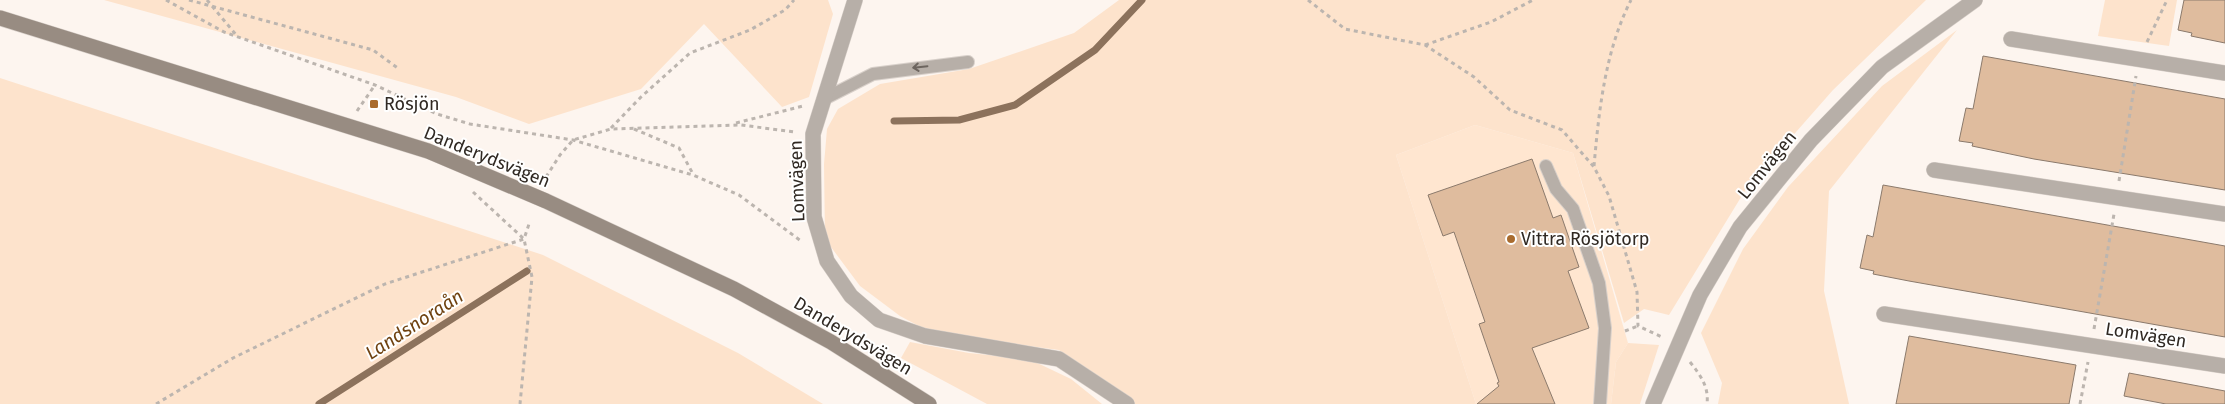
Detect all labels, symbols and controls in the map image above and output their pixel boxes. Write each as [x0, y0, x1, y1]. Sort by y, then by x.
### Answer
one-way arrow [912, 62, 928, 72]
place label: Rösjön [384, 93, 440, 115]
marker: Rösjön [368, 98, 380, 110]
street label: Danderydsvägen [421, 122, 553, 192]
street label: Lomvägen [1733, 126, 1801, 204]
street label: Lomvägen [785, 140, 809, 222]
place label: Vittra Rösjötorp [1521, 228, 1649, 250]
marker: Vittra Rösjötorp [1505, 233, 1517, 245]
water label: Landsnoraån [361, 284, 467, 365]
street label: Danderydsvägen [790, 292, 916, 380]
street label: Lomvägen [2104, 318, 2188, 352]

